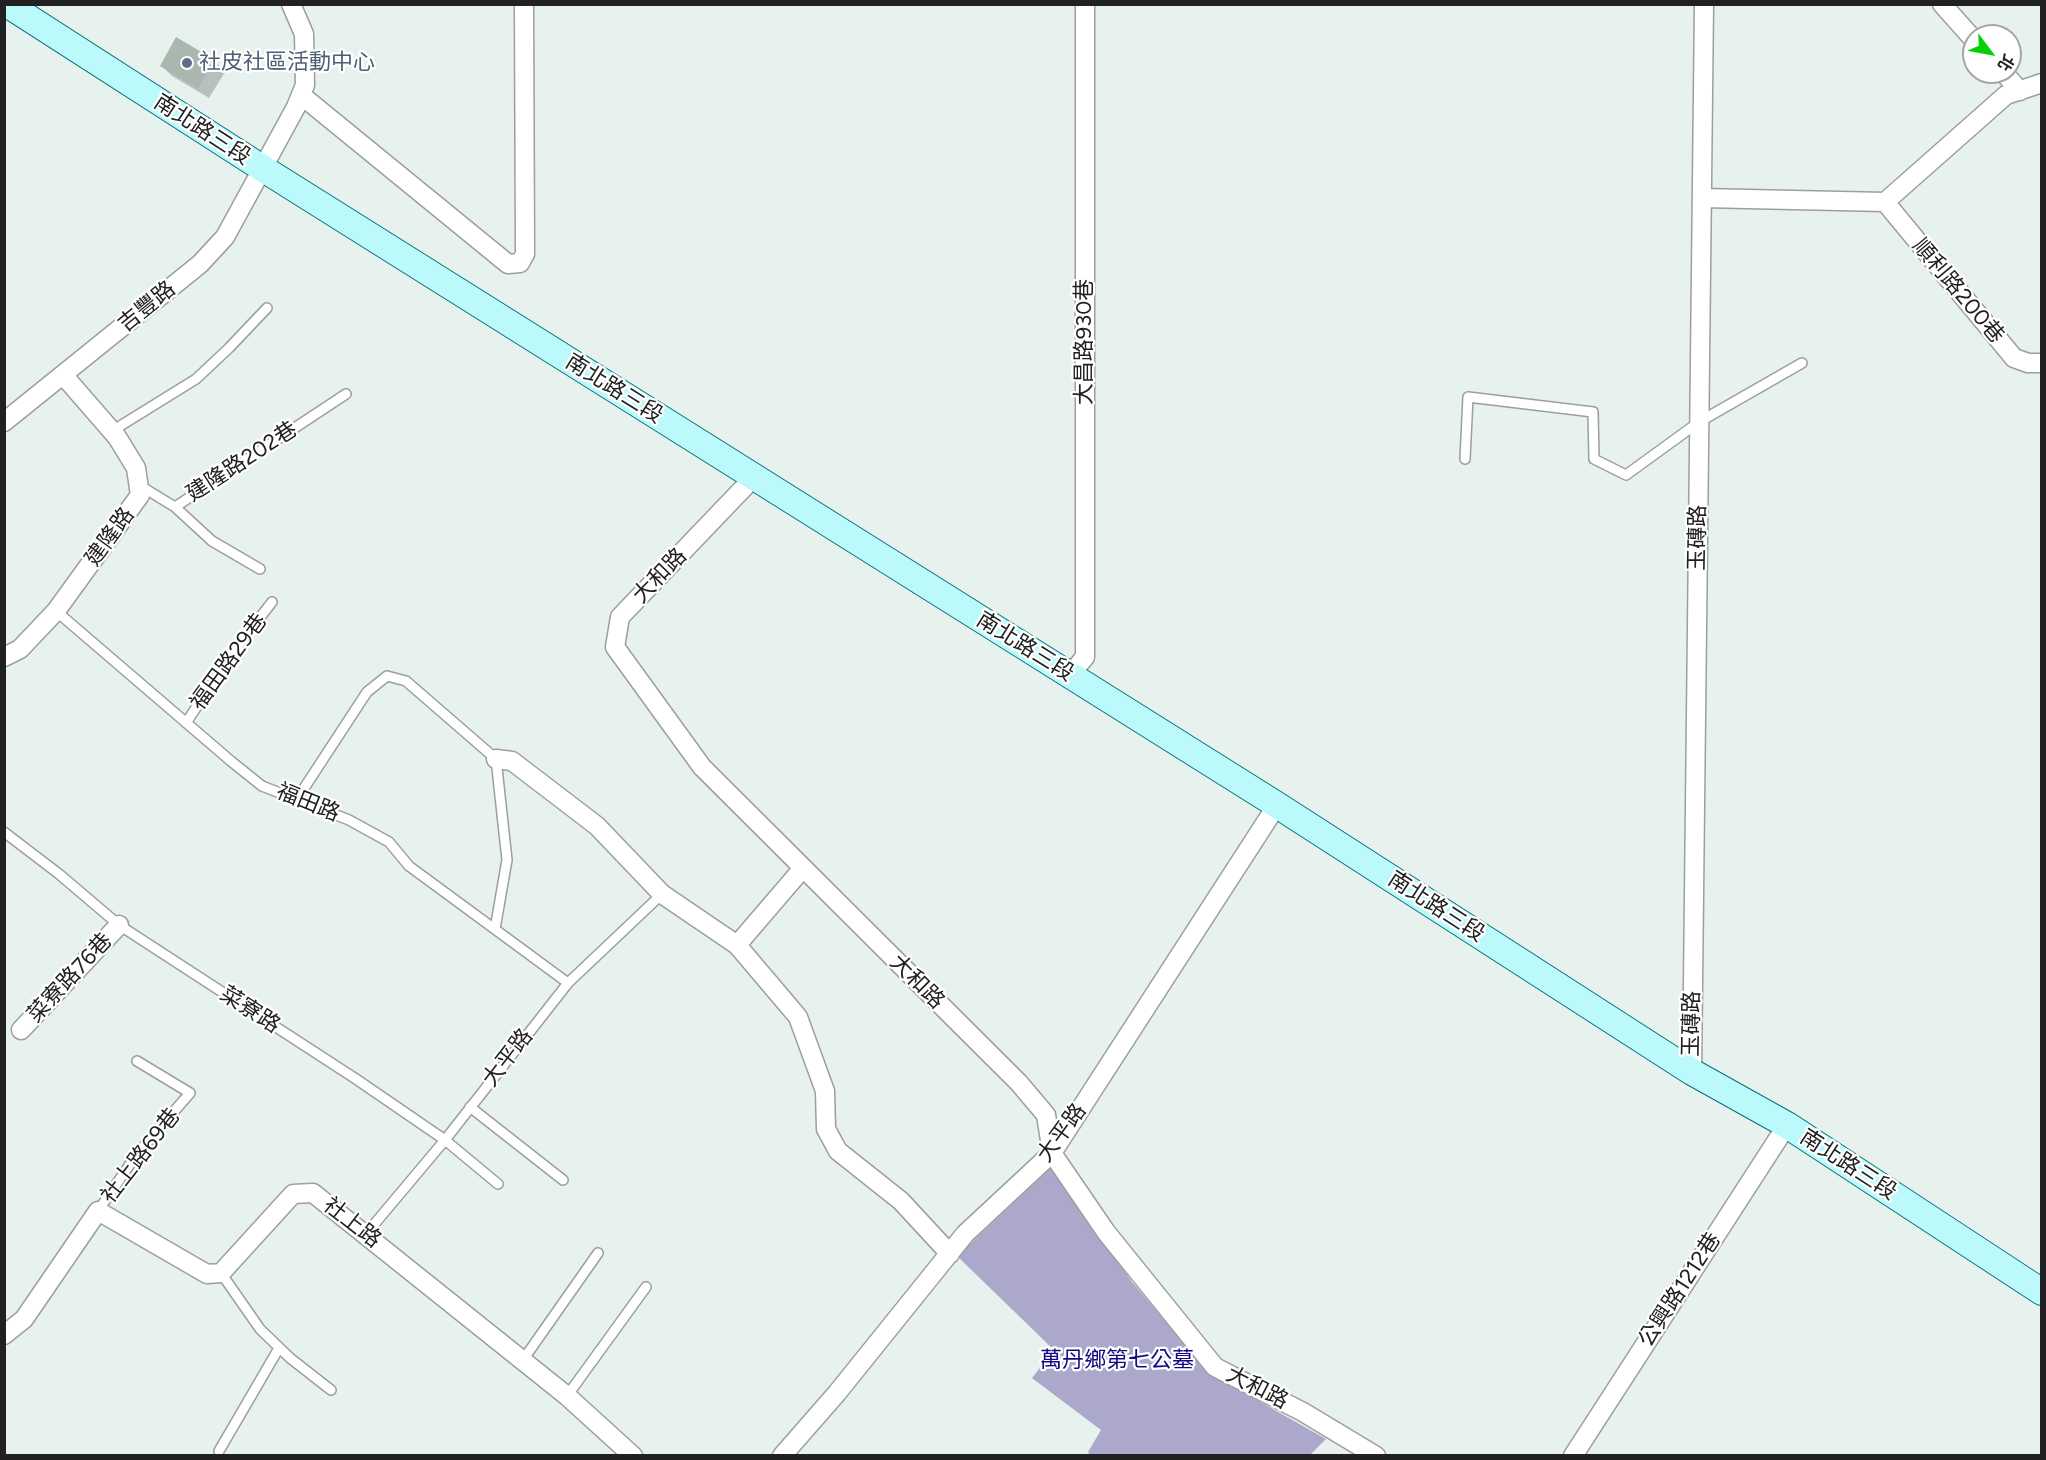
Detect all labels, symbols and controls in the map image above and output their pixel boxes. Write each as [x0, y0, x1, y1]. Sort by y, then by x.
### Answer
north arrow [1962, 24, 2022, 84]
place label: 社皮社區活動中心 [199, 50, 375, 76]
text: 北 [1994, 51, 2018, 75]
marker: 社皮社區活動中心 [180, 56, 194, 70]
street label: 南北路三段 [149, 89, 255, 171]
street label: 順利路200巷 [1907, 233, 2009, 349]
street label: 吉豐路 [113, 276, 181, 338]
street label: 大昌路930巷 [1072, 279, 1098, 405]
street label: 南北路三段 [560, 349, 668, 429]
street label: 建隆路202巷 [182, 416, 302, 508]
street label: 建隆路 [80, 503, 140, 571]
street label: 玉磚路 [1684, 505, 1712, 571]
street label: 大和路 [628, 543, 692, 609]
street label: 南北路三段 [971, 607, 1079, 687]
street label: 福田路29巷 [185, 609, 273, 715]
street label: 福田路 [272, 778, 344, 828]
street label: 南北路三段 [1383, 866, 1489, 948]
street label: 菜寮路76巷 [22, 928, 118, 1028]
street label: 大和路 [884, 949, 950, 1015]
street label: 菜寮路 [215, 981, 285, 1039]
street label: 玉磚路 [1678, 991, 1706, 1057]
street label: 大平路 [477, 1024, 539, 1092]
street label: 大平路 [1032, 1099, 1092, 1167]
street label: 社上路69巷 [96, 1103, 186, 1209]
street label: 南北路三段 [1795, 1124, 1901, 1206]
street label: 社上路 [318, 1192, 386, 1254]
street label: 公興路1212巷 [1633, 1228, 1727, 1352]
park label: 萬丹鄉第七公墓 [1040, 1348, 1194, 1374]
street label: 大和路 [1222, 1361, 1292, 1415]

